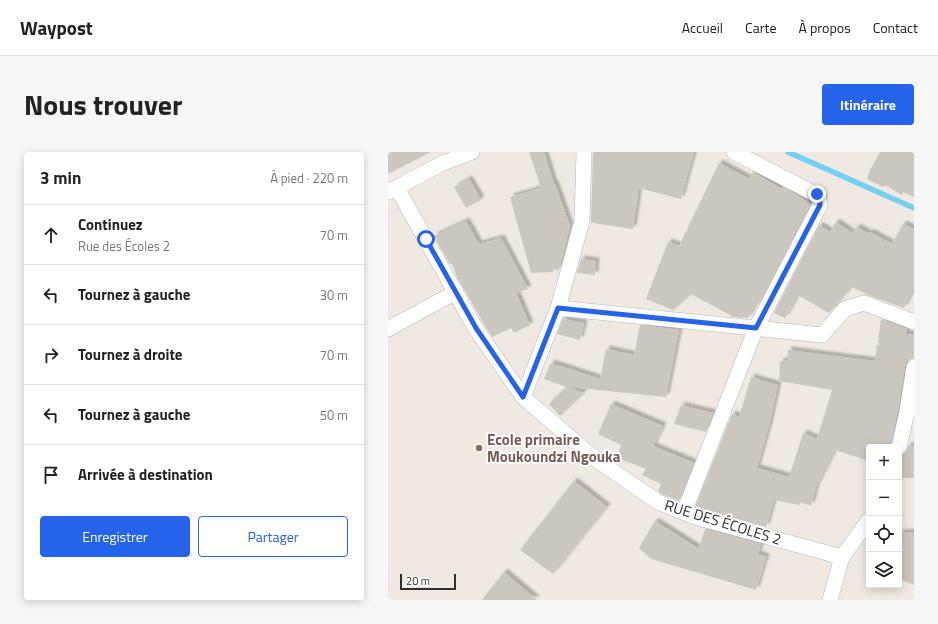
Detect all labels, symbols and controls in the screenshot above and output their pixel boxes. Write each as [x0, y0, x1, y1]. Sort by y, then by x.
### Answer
text: Waypost [20, 13, 93, 42]
text: Accueil [682, 17, 723, 38]
text: Carte [745, 17, 777, 38]
text: À propos [799, 17, 851, 38]
text: Contact [873, 17, 918, 38]
text: Nous trouver [24, 83, 182, 126]
button: Itinéraire [822, 84, 914, 125]
text: 3 min [40, 165, 81, 191]
text: À pied · 220 m [270, 168, 348, 188]
route end [808, 185, 826, 203]
text: Continuez [78, 213, 143, 236]
icon: ahead [40, 224, 62, 246]
text: 70 m [320, 225, 348, 245]
route start [417, 230, 435, 248]
text: Rue des Écoles 2 [78, 236, 170, 256]
text: Tournez à gauche [78, 283, 190, 306]
icon: left [40, 284, 62, 306]
text: 30 m [320, 285, 348, 305]
text: Tournez à droite [78, 343, 183, 366]
icon: right [40, 344, 62, 366]
text: 70 m [320, 345, 348, 365]
text: Tournez à gauche [78, 403, 190, 426]
icon: left [40, 404, 62, 426]
text: 50 m [320, 405, 348, 425]
place label: Ecole primaire Moukoundzi Ngouka [487, 428, 621, 468]
marker: Ecole primaire Moukoundzi Ngouka [474, 443, 484, 453]
map controls [866, 444, 902, 588]
button: + [866, 444, 902, 480]
text: Arrivée à destination [78, 463, 213, 486]
icon: arrive [40, 464, 62, 486]
button: − [866, 480, 902, 516]
street label: RUE DES ÉCOLES 2 [662, 493, 784, 551]
button: Enregistrer [40, 516, 190, 557]
button: Partager [198, 516, 348, 557]
button: locate [866, 516, 902, 552]
button: layers [866, 552, 902, 588]
scale bar [400, 572, 456, 591]
text: 20 m [406, 573, 430, 589]

